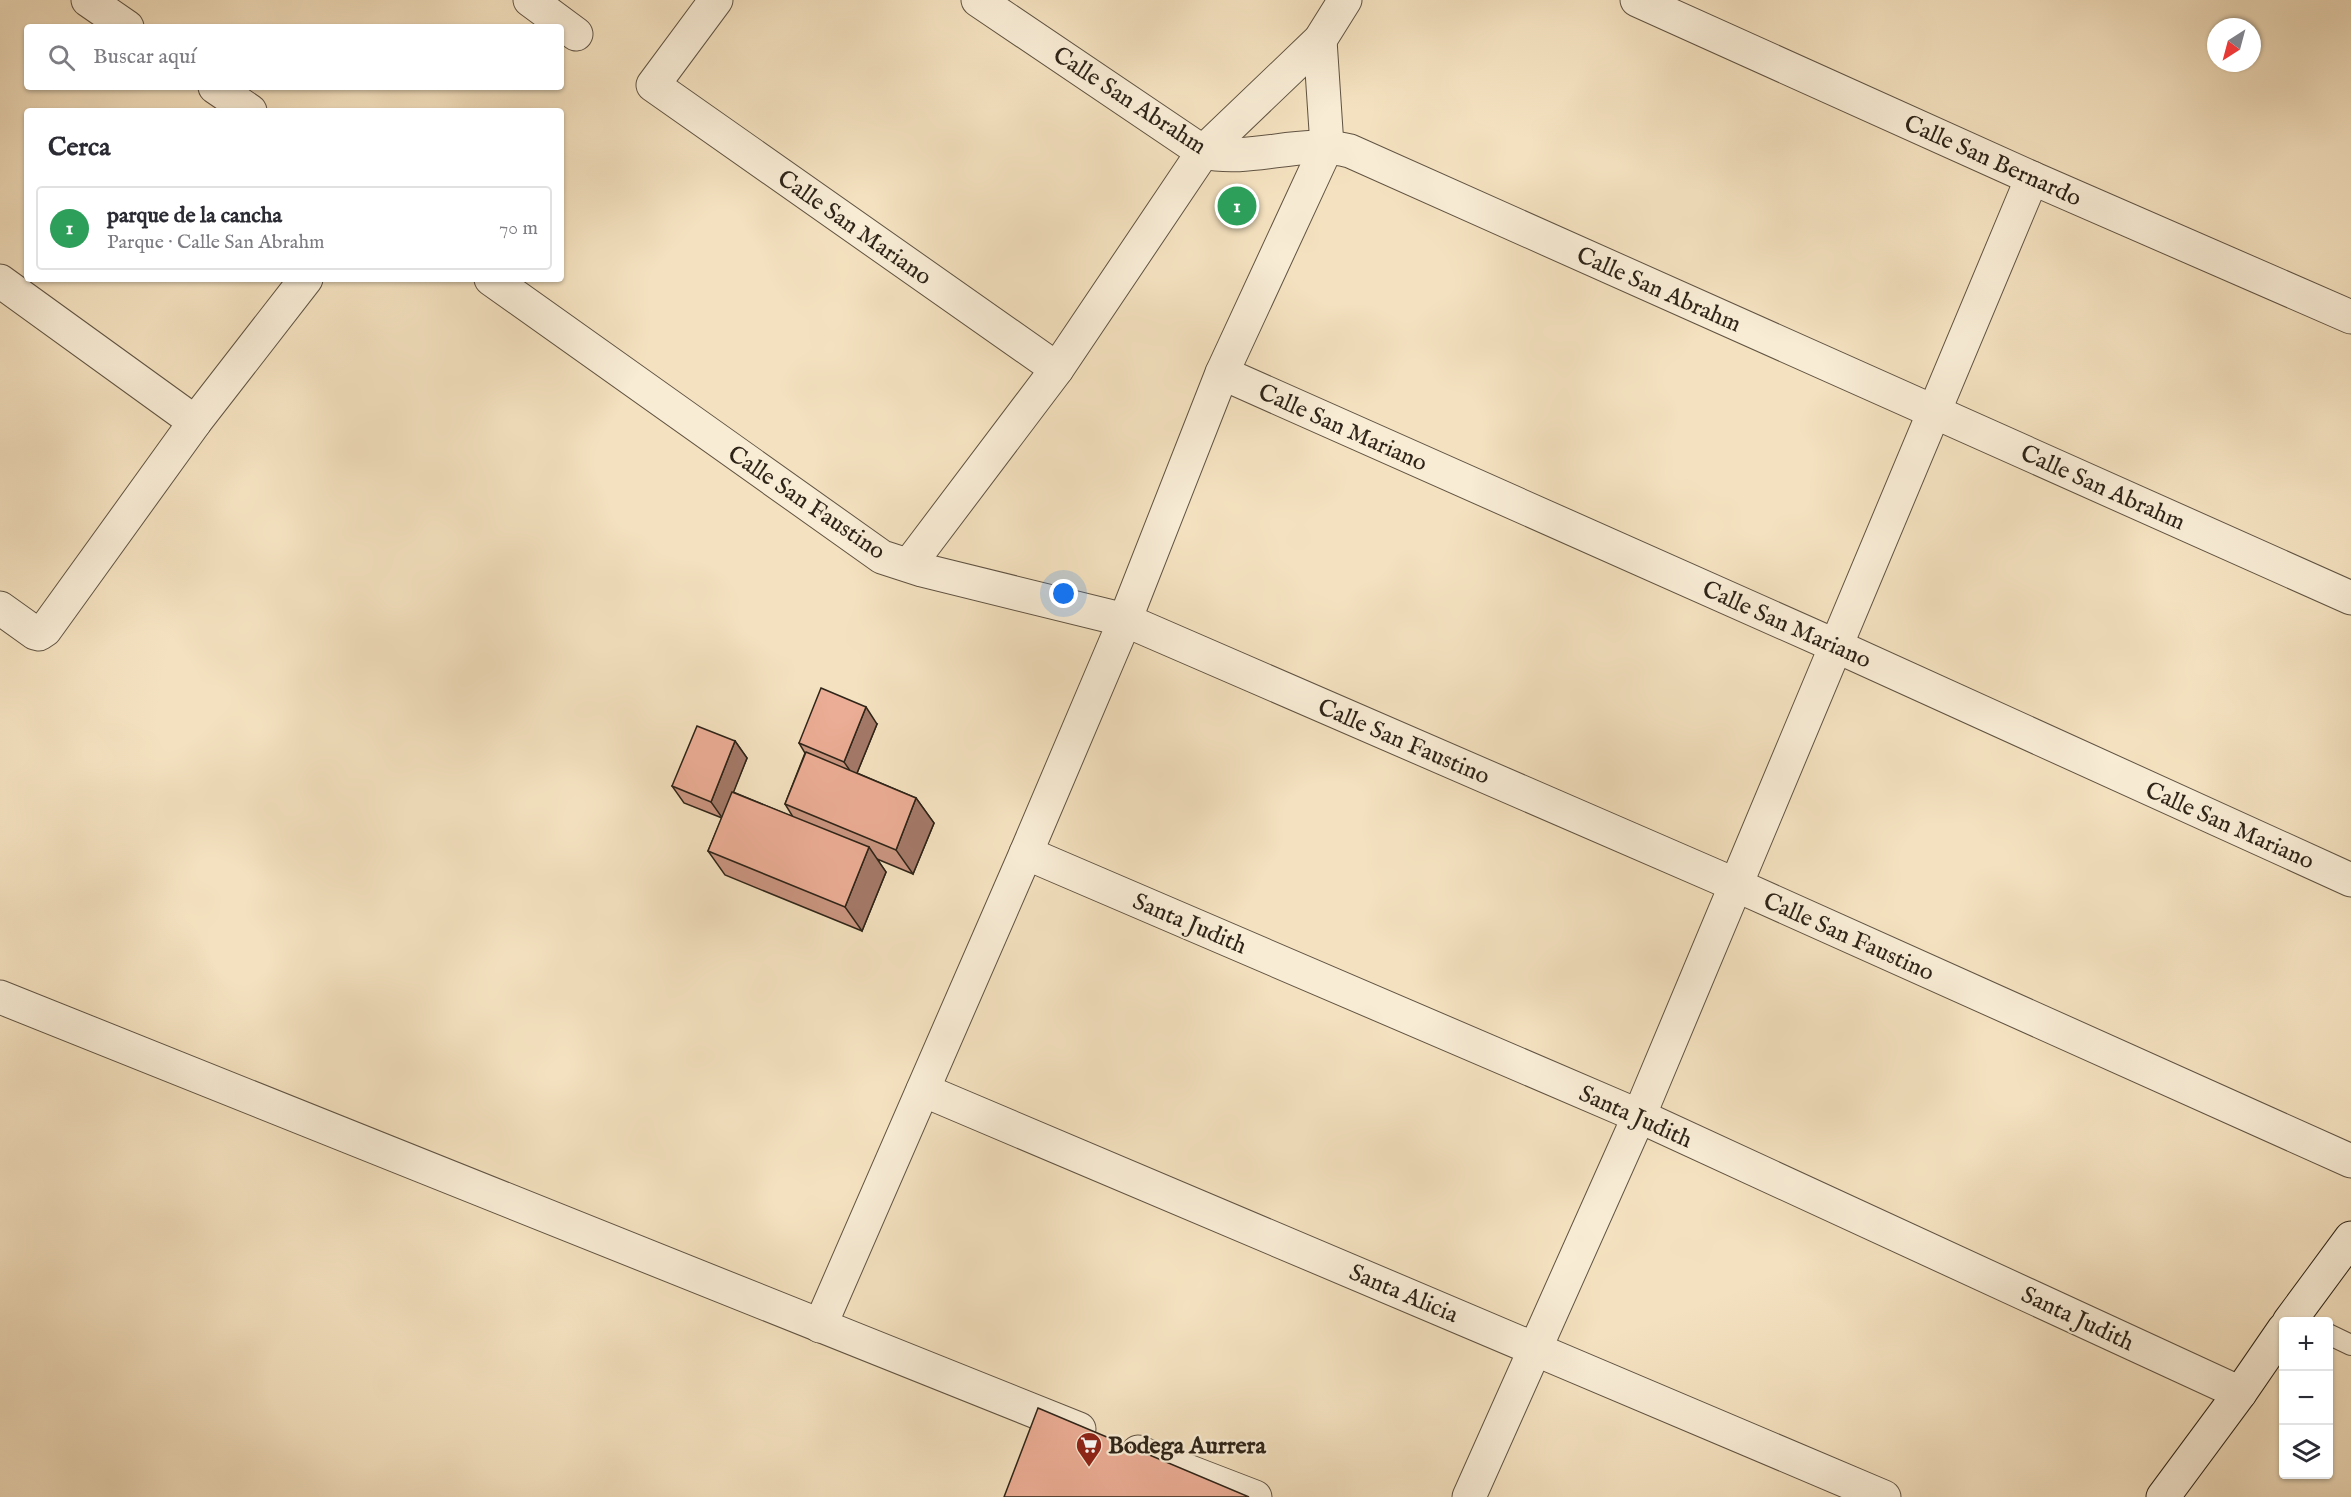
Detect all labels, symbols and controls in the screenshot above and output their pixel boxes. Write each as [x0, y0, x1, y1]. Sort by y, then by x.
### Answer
north arrow [2207, 18, 2261, 72]
search box [24, 24, 564, 90]
street label: Calle San Abrahm [1047, 40, 1212, 162]
icon: search [45, 41, 78, 74]
text: Buscar aquí [93, 43, 196, 71]
street label: Calle San Bernardo [1899, 108, 2086, 214]
text: Cerca [48, 131, 110, 164]
street label: Calle San Mariano [771, 163, 938, 293]
pin: 1 [1218, 184, 1256, 228]
text: parque de la cancha [107, 202, 282, 230]
text: 1 [66, 216, 73, 241]
text: 70 m [499, 216, 538, 241]
text: Parque · Calle San Abrahm [107, 230, 325, 255]
street label: Calle San Abrahm [1571, 240, 1746, 341]
street label: Calle San Mariano [1253, 377, 1432, 480]
street label: Calle San Abrahm [2015, 438, 2190, 539]
street label: Calle San Faustino [721, 439, 891, 568]
street label: Calle San Mariano [1697, 574, 1876, 677]
your location [1049, 579, 1078, 608]
street label: Calle San Faustino [1313, 692, 1494, 793]
street label: Calle San Mariano [2140, 775, 2319, 878]
street label: Santa Judith [1128, 886, 1251, 962]
street label: Calle San Faustino [1758, 886, 1939, 989]
street label: Santa Judith [1574, 1079, 1697, 1156]
street label: Santa Alicia [1344, 1258, 1463, 1331]
street label: Santa Judith [2016, 1280, 2139, 1359]
map controls [2279, 1317, 2333, 1479]
button: + [2279, 1317, 2333, 1371]
button: − [2279, 1371, 2333, 1425]
button: layers [2279, 1425, 2333, 1479]
supermarket icon: Bodega Aurrera [1074, 1430, 1104, 1468]
place label: Bodega Aurrera [1108, 1431, 1266, 1462]

